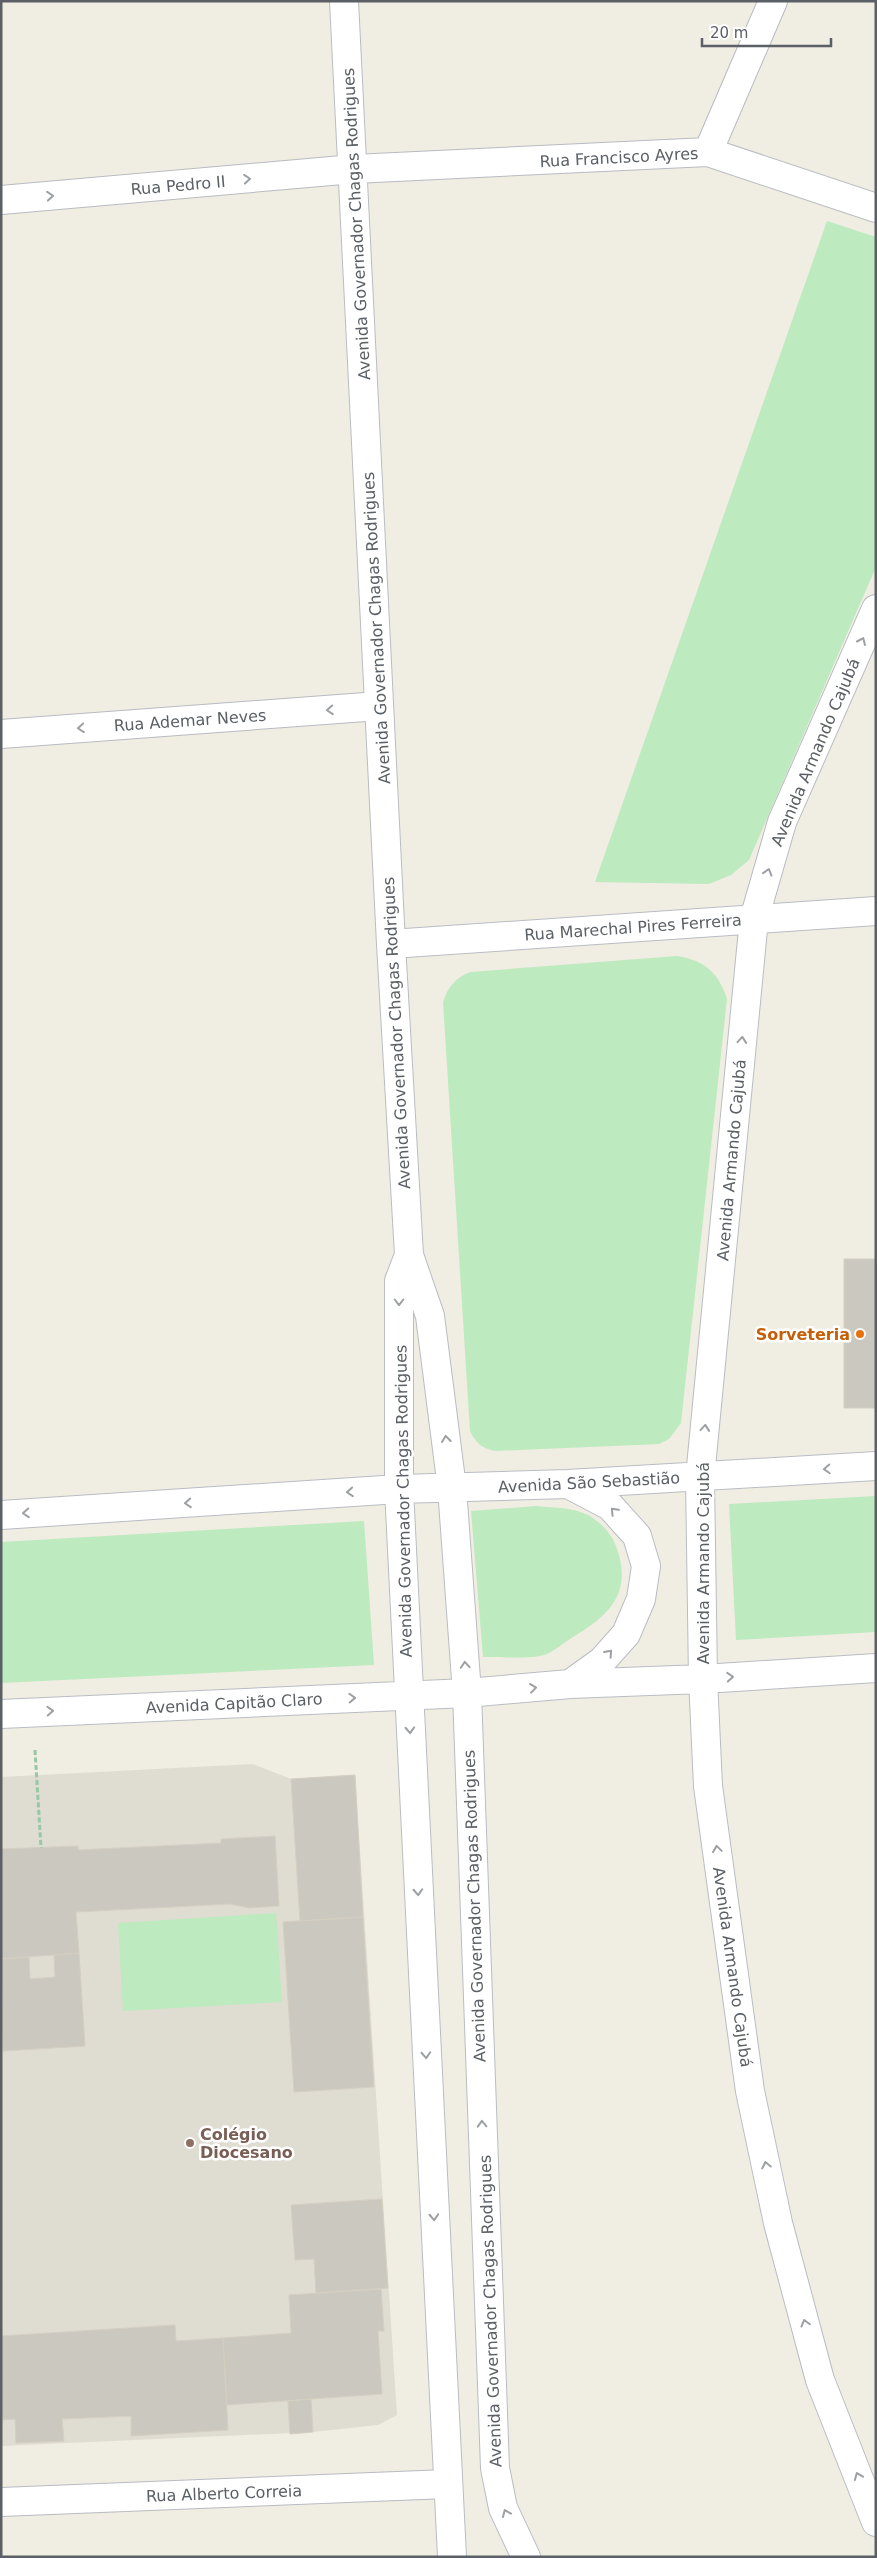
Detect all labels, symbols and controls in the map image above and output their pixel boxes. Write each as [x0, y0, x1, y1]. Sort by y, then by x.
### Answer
scale bar [702, 15, 831, 47]
text: 20 m [710, 24, 748, 42]
street label: Avenida Governador Chagas Rodrigues [339, 67, 374, 381]
street label: Rua Francisco Ayres [539, 144, 699, 171]
street label: Rua Pedro II [130, 172, 226, 199]
one-way arrow [243, 174, 251, 185]
one-way arrow [46, 191, 54, 202]
street label: Avenida Governador Chagas Rodrigues [359, 471, 394, 785]
one-way arrow [855, 637, 866, 646]
street label: Avenida Armando Cajubá [767, 655, 864, 849]
one-way arrow [326, 704, 334, 715]
street label: Rua Ademar Neves [113, 706, 267, 735]
one-way arrow [77, 722, 85, 733]
one-way arrow [762, 869, 772, 877]
street label: Avenida Governador Chagas Rodrigues [379, 876, 414, 1190]
street label: Rua Marechal Pires Ferreira [524, 910, 742, 945]
one-way arrow [736, 1036, 747, 1044]
street label: Avenida Armando Cajubá [713, 1058, 750, 1262]
one-way arrow [394, 1298, 404, 1306]
place label: Sorveteria [756, 1325, 850, 1344]
marker: Sorveteria [854, 1328, 866, 1340]
street label: Avenida Governador Chagas Rodrigues [391, 1345, 416, 1657]
one-way arrow [699, 1424, 710, 1432]
one-way arrow [441, 1435, 452, 1443]
street label: Avenida Armando Cajubá [694, 1462, 713, 1664]
one-way arrow [823, 1464, 831, 1475]
street label: Avenida São Sebastião [497, 1468, 681, 1497]
one-way arrow [346, 1487, 354, 1498]
one-way arrow [184, 1497, 192, 1508]
one-way arrow [22, 1508, 30, 1519]
one-way arrow [611, 1508, 620, 1517]
one-way arrow [603, 1650, 612, 1659]
one-way arrow [459, 1660, 470, 1668]
one-way arrow [726, 1672, 734, 1683]
one-way arrow [529, 1683, 537, 1694]
street label: Avenida Capitão Claro [145, 1689, 323, 1718]
one-way arrow [348, 1692, 356, 1703]
one-way arrow [46, 1706, 54, 1717]
one-way arrow [404, 1726, 415, 1734]
street label: Avenida Governador Chagas Rodrigues [460, 1749, 489, 2063]
one-way arrow [712, 1845, 723, 1853]
street label: Avenida Armando Cajubá [709, 1866, 756, 2069]
one-way arrow [412, 1889, 423, 1897]
one-way arrow [420, 2051, 431, 2059]
one-way arrow [477, 2120, 488, 2128]
place label: Colégio Diocesano [200, 2125, 293, 2162]
marker: Colégio Diocesano [184, 2137, 196, 2149]
street label: Avenida Governador Chagas Rodrigues [476, 2154, 505, 2468]
one-way arrow [761, 2161, 772, 2170]
one-way arrow [429, 2214, 439, 2221]
one-way arrow [800, 2320, 810, 2328]
one-way arrow [854, 2472, 864, 2481]
street label: Rua Alberto Correia [146, 2481, 302, 2506]
one-way arrow [502, 2509, 512, 2518]

